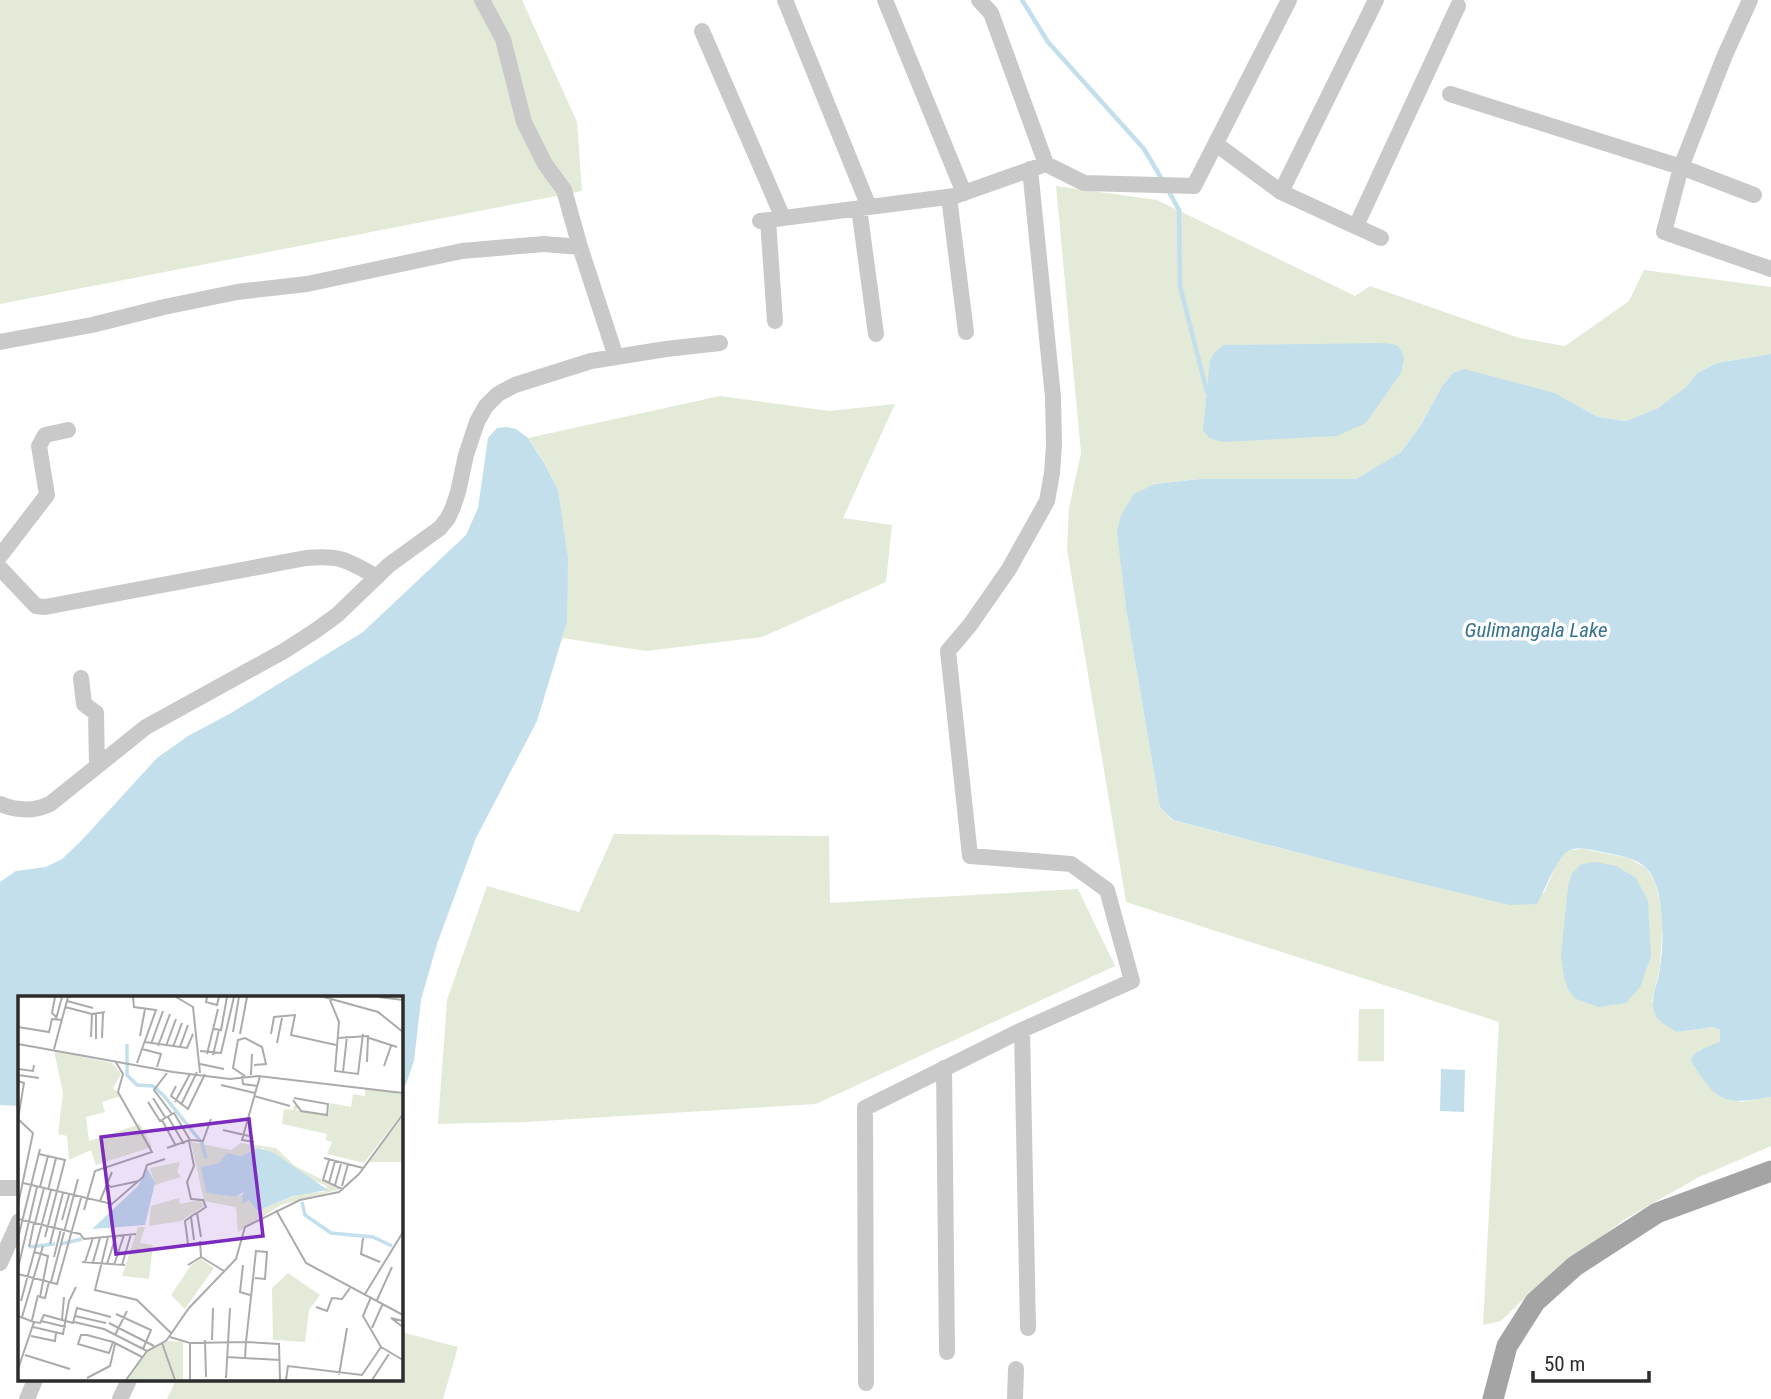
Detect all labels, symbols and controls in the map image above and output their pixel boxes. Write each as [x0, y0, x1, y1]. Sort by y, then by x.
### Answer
water label: Gulimangala Lake [1464, 618, 1608, 642]
inset map [18, 996, 402, 1382]
scale bar [1533, 1340, 1648, 1384]
text: 50 m [1544, 1352, 1585, 1376]

